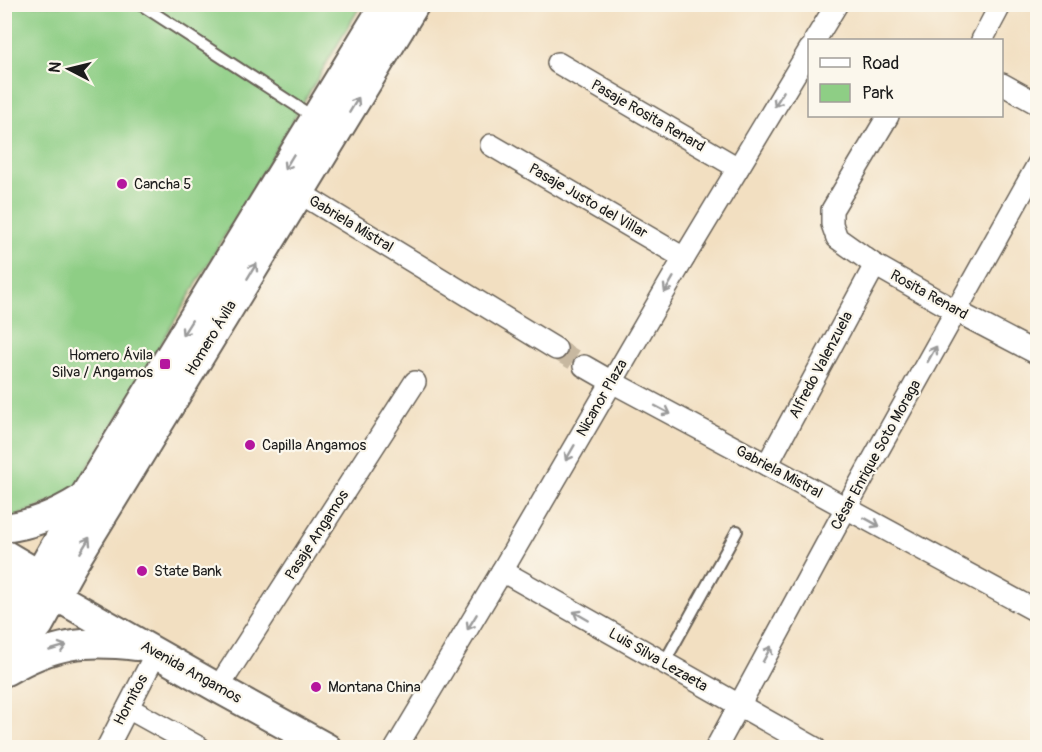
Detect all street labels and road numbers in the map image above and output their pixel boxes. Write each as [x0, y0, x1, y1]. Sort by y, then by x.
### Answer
street label: Pasaje Rosita Renard [588, 76, 708, 156]
street label: Pasaje Justo del Villar [525, 159, 651, 243]
street label: Gabriela Mistral [305, 191, 397, 257]
street label: Rosita Renard [887, 266, 971, 324]
street label: Homero Ávila [181, 297, 241, 379]
street label: Alfredo Valenzuela [785, 308, 857, 422]
street label: Nicanor Plaza [572, 356, 632, 440]
street label: César Enrique Soto Moraga [827, 377, 925, 533]
street label: Gabriela Mistral [732, 441, 826, 503]
street label: Pasaje Angamos [281, 486, 353, 583]
street label: Luis Silva Lezaeta [605, 624, 711, 696]
street label: Avenida Angamos [137, 636, 245, 708]
street label: Hornitos [110, 671, 152, 729]

